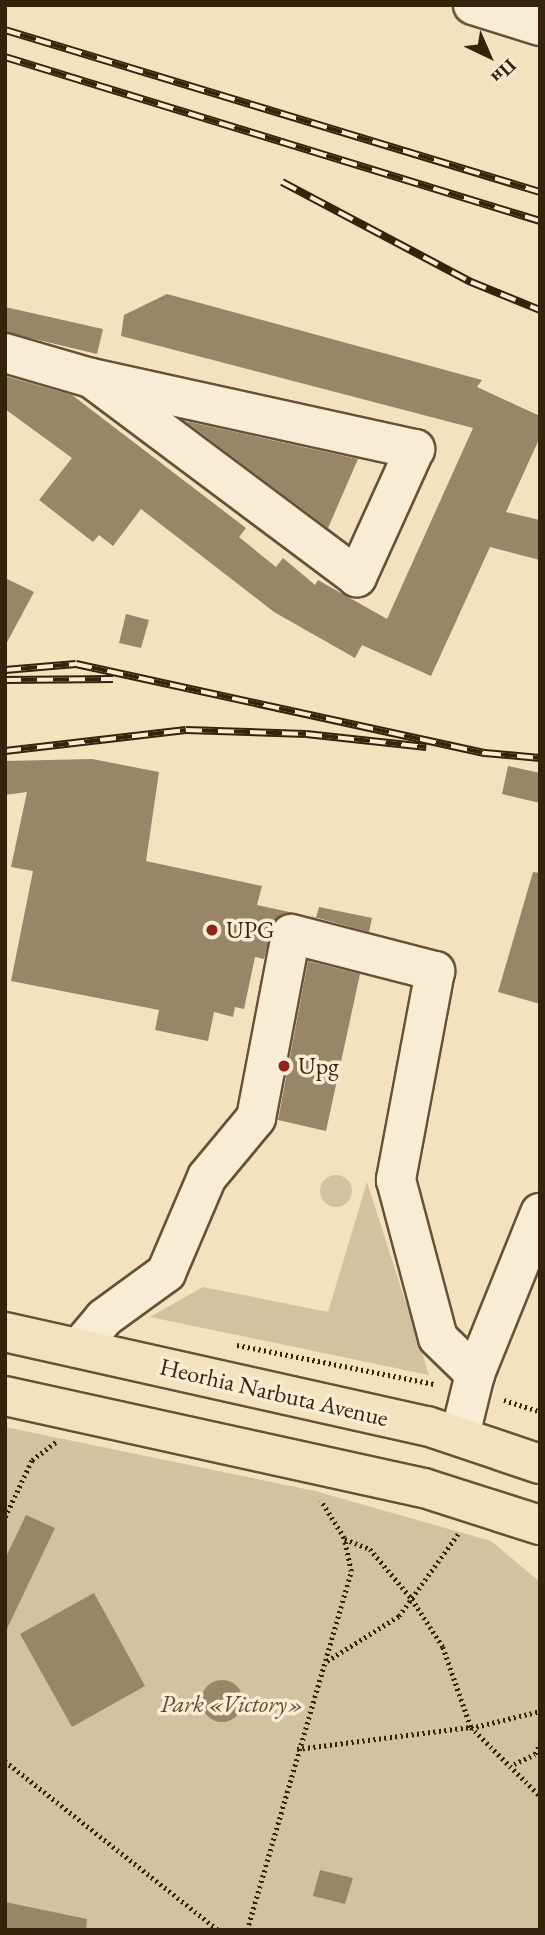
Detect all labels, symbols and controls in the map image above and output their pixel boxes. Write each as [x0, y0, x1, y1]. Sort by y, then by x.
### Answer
north arrow [454, 21, 524, 91]
text: Пн [486, 53, 522, 89]
place label: UPG [226, 916, 274, 944]
marker: UPG [204, 922, 220, 938]
place label: Upg [298, 1052, 339, 1080]
marker: Upg [276, 1058, 292, 1074]
street label: Heorhia Narbuta Avenue [157, 1352, 391, 1432]
park label: Park «Victory» [160, 1690, 304, 1718]

